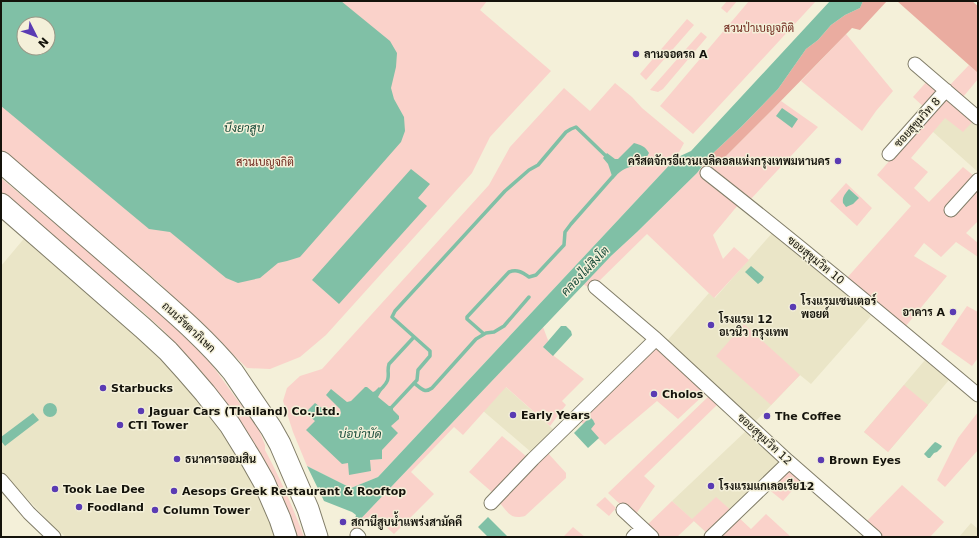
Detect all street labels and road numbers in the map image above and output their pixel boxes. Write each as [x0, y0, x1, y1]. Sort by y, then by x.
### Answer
street label: ซอยสุขุมวิท 8 [892, 95, 945, 151]
street label: ซอยสุขุมวิท 10 [783, 233, 847, 289]
street label: ถนนรัชดาภิเษก [159, 299, 219, 355]
street label: ซอยสุขุมวิท 12 [733, 411, 795, 469]

